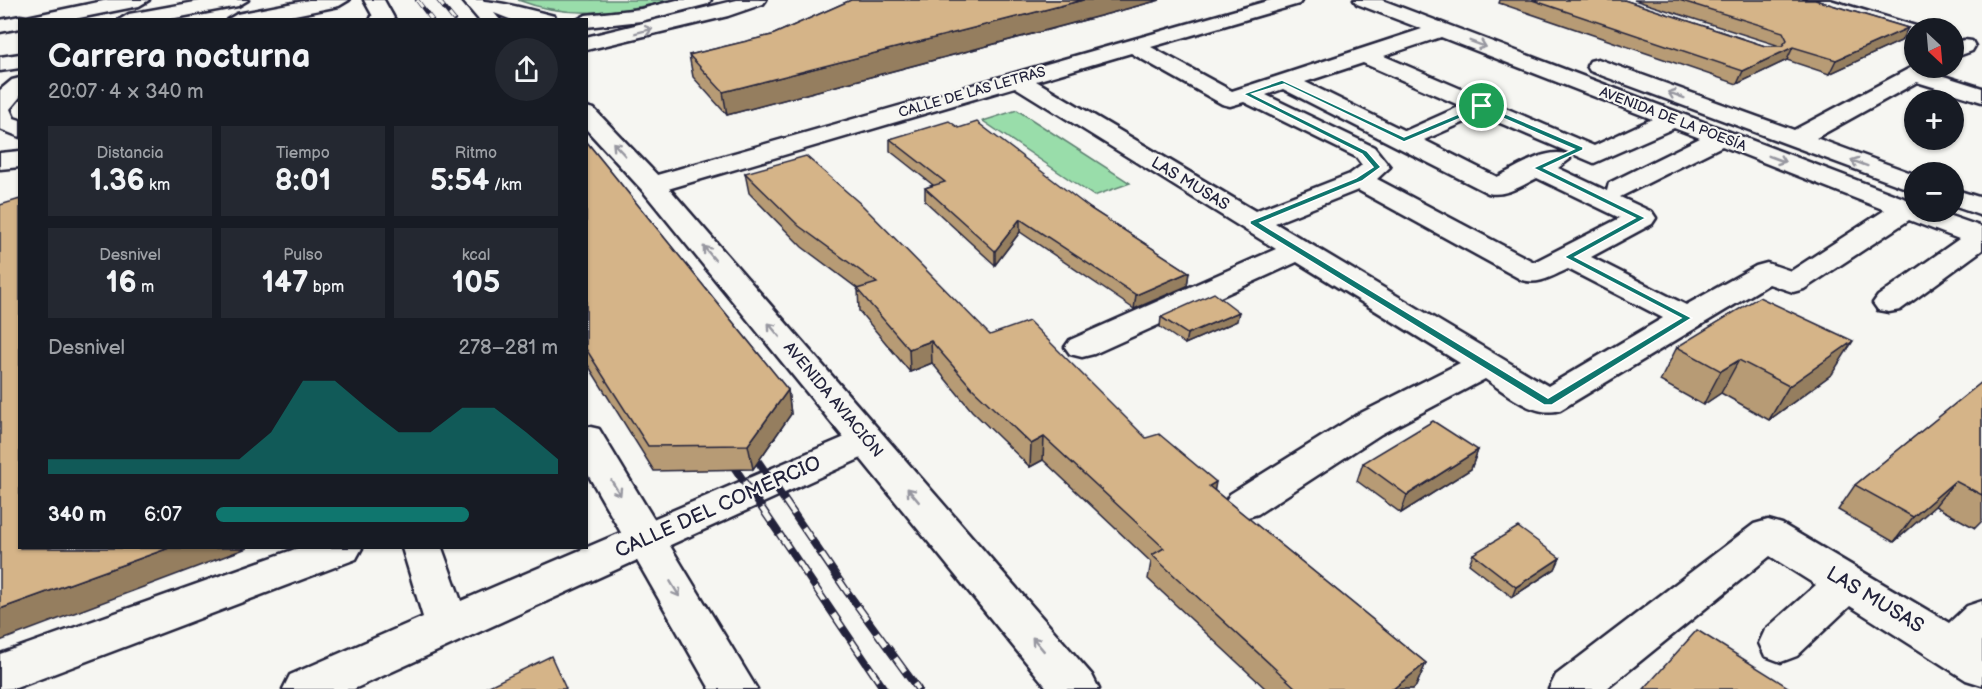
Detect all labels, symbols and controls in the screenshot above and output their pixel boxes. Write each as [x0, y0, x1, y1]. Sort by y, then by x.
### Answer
north arrow [1904, 18, 1964, 78]
map controls [1904, 18, 1964, 222]
one-way arrow [634, 25, 653, 37]
text: Carrera nocturna [48, 37, 310, 77]
button: share [495, 38, 558, 101]
one-way arrow [1468, 39, 1487, 50]
street label: CALLE DE LAS LETRAS [896, 63, 1048, 121]
text: 20:07 · 4 × 340 m [48, 80, 204, 104]
pin [1456, 80, 1507, 131]
street label: AVENIDA DE LA POESÍA [1597, 82, 1750, 155]
icon: arrive [1465, 89, 1498, 122]
one-way arrow [1667, 89, 1686, 100]
button: + [1904, 90, 1964, 150]
one-way arrow [612, 142, 626, 157]
text: Distancia [96, 144, 164, 163]
text: Tiempo [276, 144, 330, 163]
text: Ritmo [455, 144, 497, 163]
street label: LAS MUSAS [1148, 153, 1232, 215]
one-way arrow [1768, 154, 1786, 165]
one-way arrow [1850, 156, 1869, 167]
button: − [1904, 162, 1964, 222]
text: 1.36 [90, 163, 145, 199]
text: 8:01 [275, 163, 331, 199]
text: 5:54 [430, 163, 489, 199]
text: km [145, 176, 170, 195]
text: /km [489, 176, 522, 195]
one-way arrow [703, 245, 716, 261]
text: Desnivel [99, 246, 161, 265]
text: Pulso [283, 246, 323, 265]
text: kcal [462, 246, 490, 265]
text: 16 [106, 265, 137, 301]
text: 147 [262, 265, 309, 301]
text: 105 [452, 265, 500, 301]
text: m [137, 278, 154, 297]
text: bpm [309, 278, 344, 297]
one-way arrow [767, 322, 780, 338]
text: Desnivel [48, 336, 125, 360]
text: 278–281 m [458, 336, 558, 360]
street label: AVENIDA AVIACIÓN [779, 337, 888, 461]
street label: CALLE DEL COMERCIO [612, 451, 824, 563]
one-way arrow [611, 479, 623, 496]
one-way arrow [906, 487, 919, 503]
text: 340 m [48, 503, 106, 527]
text: 6:07 [144, 503, 182, 527]
street label: LAS MUSAS [1822, 562, 1928, 638]
one-way arrow [670, 580, 682, 597]
one-way arrow [1031, 637, 1045, 652]

